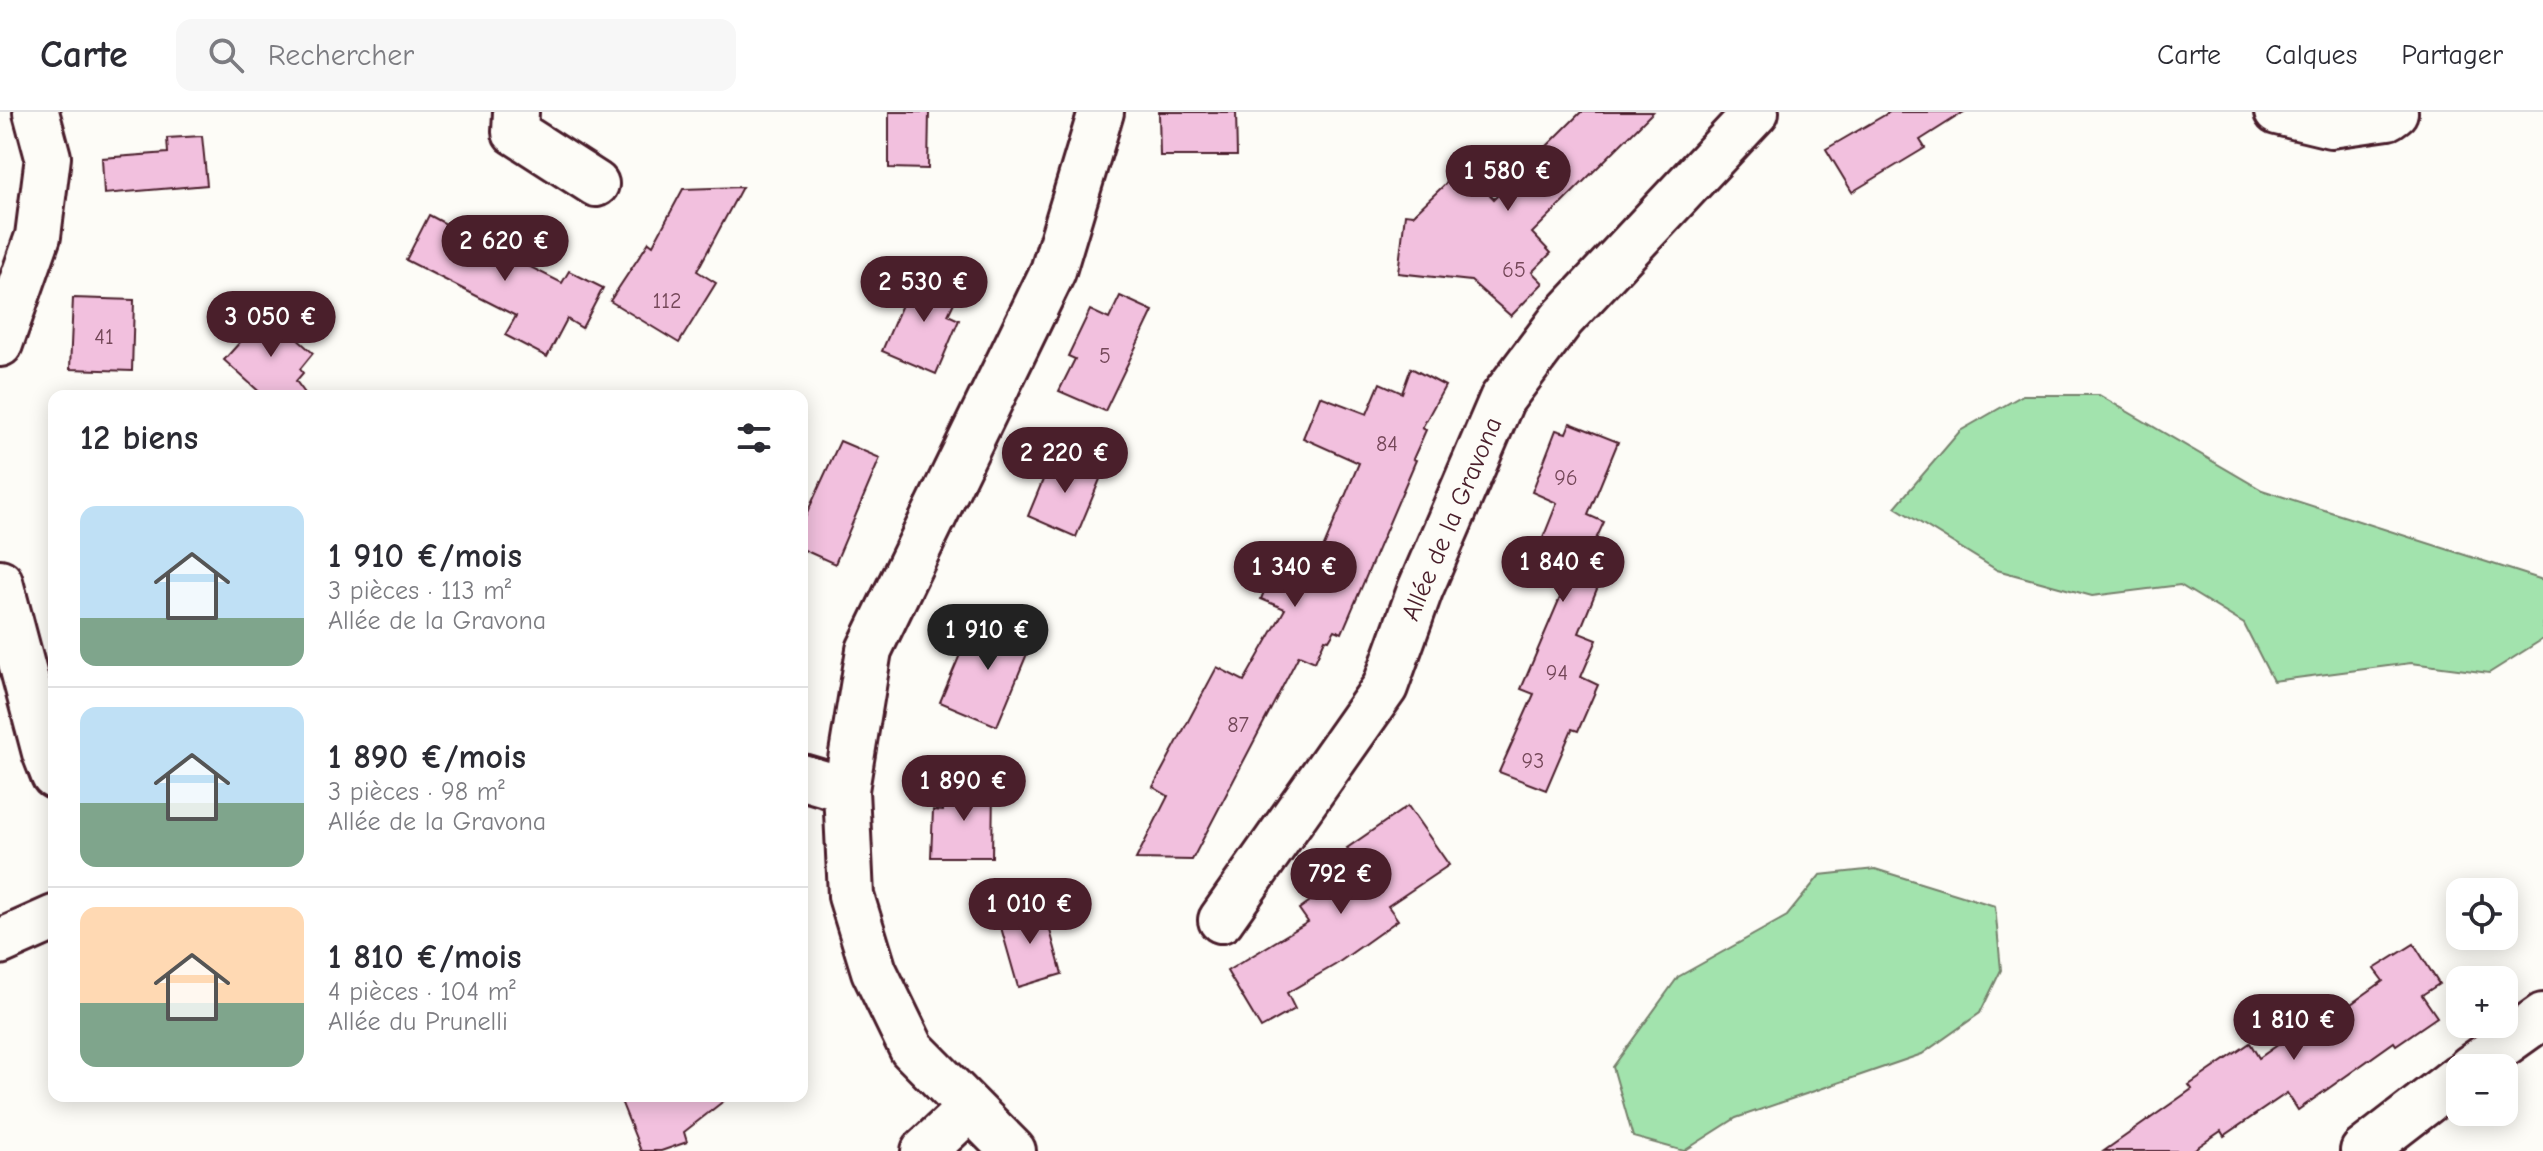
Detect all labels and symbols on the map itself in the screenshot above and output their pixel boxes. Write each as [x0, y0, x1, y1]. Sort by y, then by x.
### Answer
pin: 1 580 € [1434, 145, 1582, 213]
pin: 2 620 € [431, 215, 579, 283]
pin: 2 530 € [850, 256, 998, 324]
house number: 65 [1502, 257, 1526, 283]
house number: 112 [653, 288, 681, 314]
pin: 3 050 € [197, 291, 345, 359]
house number: 41 [94, 324, 114, 350]
house number: 5 [1099, 343, 1111, 369]
street label: Allée de la Gravona [1396, 413, 1508, 625]
pin: 2 220 € [991, 427, 1139, 495]
house number: 84 [1376, 431, 1398, 457]
house number: 96 [1554, 465, 1578, 491]
pin: 1 840 € [1489, 536, 1637, 604]
pin: 1 340 € [1221, 541, 1369, 609]
pin: 1 910 € [914, 604, 1062, 672]
house number: 94 [1546, 660, 1568, 686]
house number: 87 [1227, 712, 1249, 738]
house number: 93 [1522, 748, 1544, 774]
pin: 1 890 € [890, 755, 1038, 823]
pin: 792 € [1285, 848, 1397, 916]
pin: 1 010 € [956, 878, 1104, 946]
pin: 1 810 € [2220, 994, 2368, 1062]

